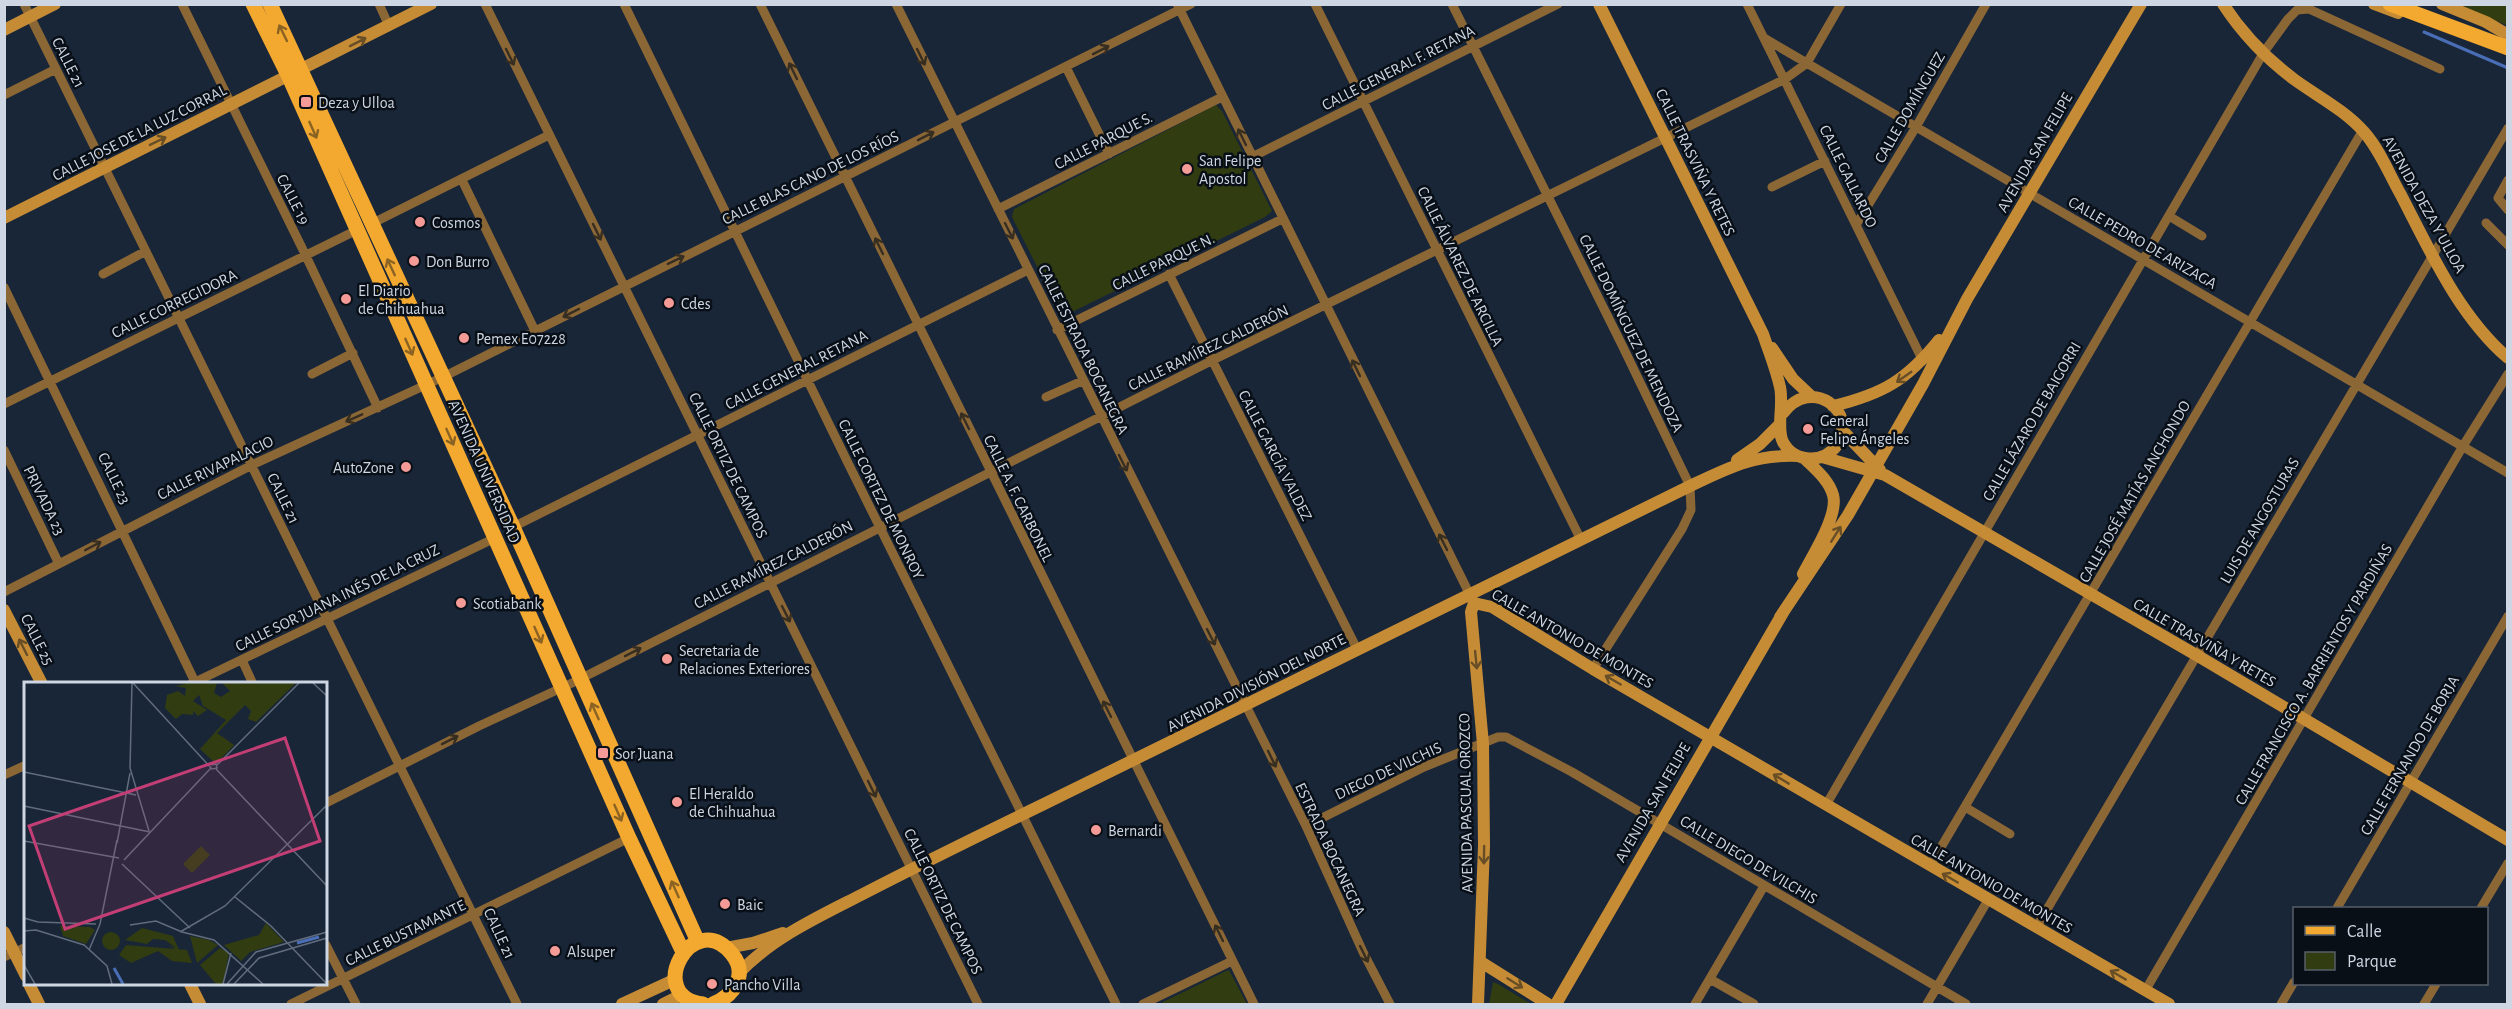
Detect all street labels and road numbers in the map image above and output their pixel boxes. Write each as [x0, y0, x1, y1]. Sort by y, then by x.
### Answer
street label: CALLE GENERAL F. RETANA [1319, 22, 1477, 113]
street label: CALLE 21 [49, 35, 88, 90]
street label: CALLE DOMÍNGUEZ [1870, 48, 1948, 166]
street label: CALLE JOSE DE LA LUZ CORRAL [50, 82, 229, 184]
street label: CALLE TRASVIÑA Y RETES [1652, 85, 1740, 239]
street label: AVENIDA SAN FELIPE [1994, 90, 2076, 215]
street label: CALLE PARQUE S. [1052, 109, 1155, 173]
street label: CALLE GALLARDO [1816, 123, 1880, 230]
street label: CALLE BLAS CANO DE LOS RÍOS [719, 126, 901, 228]
street label: AVENIDA DEZA Y ULLOA [2380, 133, 2469, 276]
street label: CALLE 19 [274, 172, 313, 227]
street label: CALLE ÁLVAREZ DE ARCILLA [1414, 183, 1508, 349]
street label: CALLE PEDRO DE ARIZAGA [2066, 194, 2219, 292]
street label: CALLE PARQUE N. [1110, 230, 1217, 294]
street label: CALLE DOMÍNGUEZ DE MENDOZA [1576, 231, 1688, 435]
street label: CALLE ESTRADA BOCANEGRA [1035, 262, 1131, 437]
street label: CALLE CORREGIDORA [109, 267, 240, 341]
street label: CALLE RAMÍREZ CALDERÓN [1125, 300, 1291, 394]
street label: CALLE GENERAL RETANA [723, 327, 870, 413]
street label: CALLE LÁZARO DE BAIGORRI [1978, 338, 2084, 504]
street label: CALLE GARCÍA VALDEZ [1235, 387, 1317, 523]
street label: CALLE ORTIZ DE CAMPOS [686, 390, 770, 541]
street label: AVENIDA UNIVERSIDAD [445, 397, 523, 545]
street label: CALLE JOSÉ MATÍAS ANCHONDO [2074, 397, 2194, 585]
street label: CALLE CORTEZ DE MONROY [835, 417, 927, 582]
street label: CALLE RIVAPALACIO [155, 433, 276, 503]
street label: CALLE A. F. CARBONEL [980, 433, 1056, 565]
street label: CALLE 23 [95, 450, 133, 507]
street label: LUIS DE ANGOSTURAS [2217, 455, 2302, 586]
street label: PRIVADA 23 [20, 463, 68, 538]
street label: CALLE 21 [264, 471, 302, 526]
street label: CALLE RAMÍREZ CALDERÓN [690, 516, 856, 612]
street label: CALLE SOR JUANA INÉS DE LA CRUZ [232, 540, 442, 654]
street label: CALLE FRANCISCO A. BARRIENTOS Y PARDIÑAS [2231, 540, 2395, 808]
street label: CALLE ANTONIO DE MONTES [1489, 586, 1656, 692]
street label: CALLE TRASVIÑA Y RETES [2130, 594, 2280, 690]
street label: CALLE 25 [17, 611, 57, 668]
street label: AVENIDA DIVISIÓN DEL NORTE [1164, 629, 1348, 735]
street label: CALLE FERNANDO DE BORJA [2358, 673, 2462, 838]
street label: AVENIDA PASCUAL OROZCO [1456, 713, 1476, 893]
street label: DIEGO DE VILCHIS [1333, 739, 1444, 803]
street label: AVENIDA SAN FELIPE [1612, 740, 1694, 865]
street label: ESTRADA BOCANEGRA [1292, 780, 1368, 919]
street label: CALLE DIEGO DE VILCHIS [1677, 813, 1820, 907]
street label: CALLE ORTIZ DE CAMPOS [901, 826, 985, 977]
street label: CALLE ANTONIO DE MONTES [1908, 831, 2075, 937]
street label: CALLE BUSTAMANTE [343, 897, 468, 969]
street label: CALLE 21 [480, 906, 518, 961]

